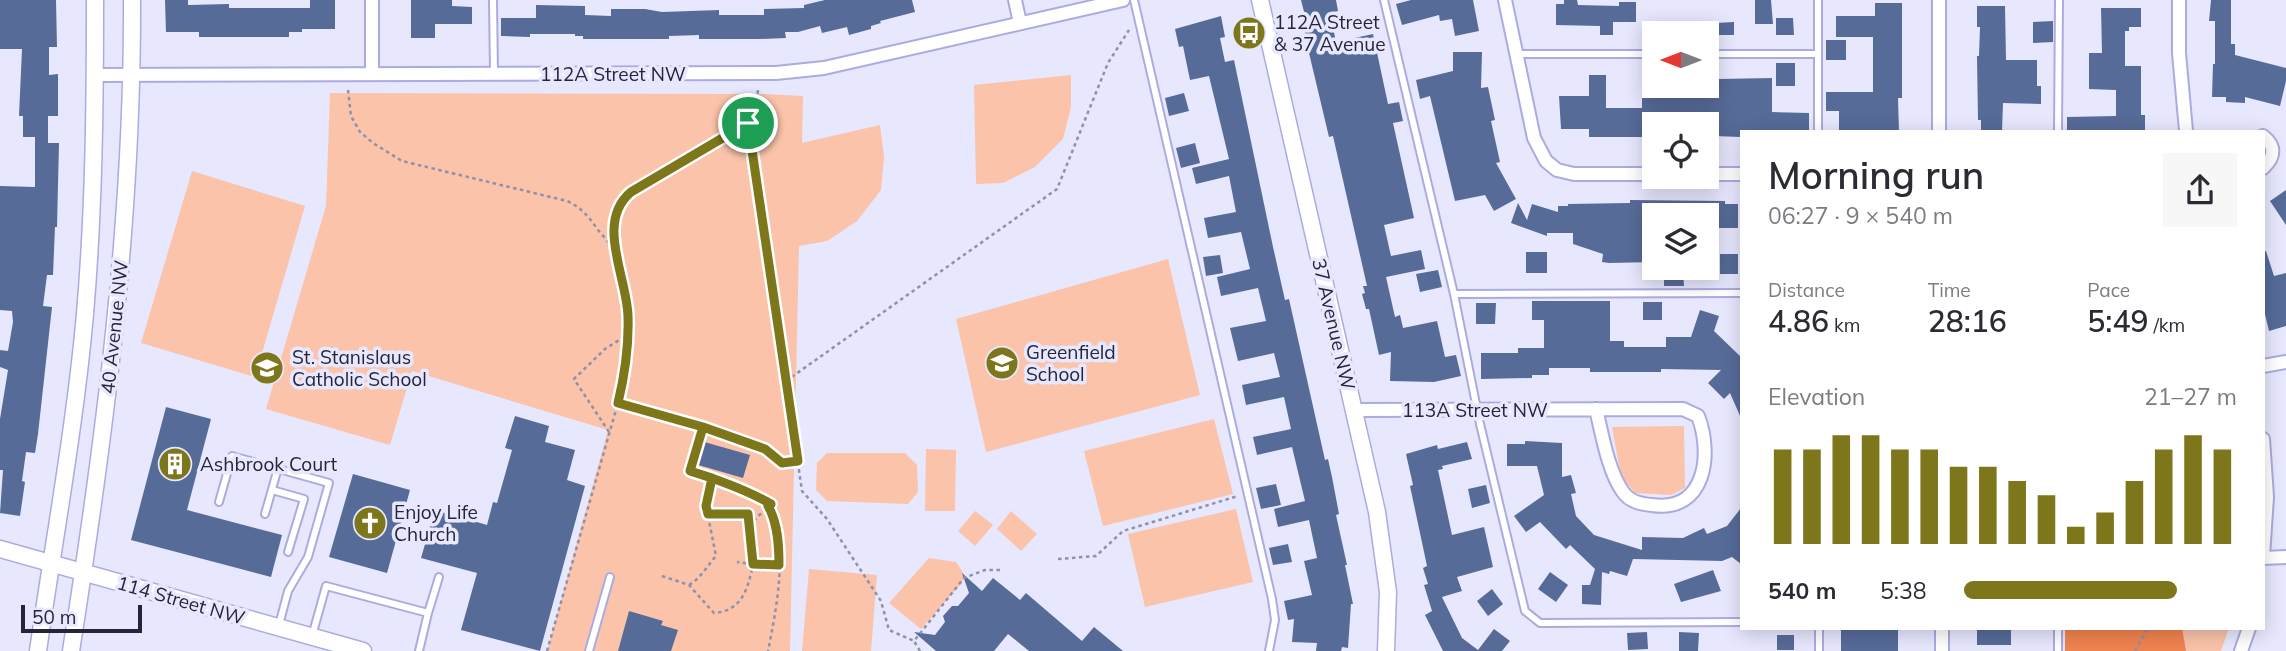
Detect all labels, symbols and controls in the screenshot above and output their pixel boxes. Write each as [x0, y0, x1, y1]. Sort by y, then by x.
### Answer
place label: 112A Street & 37 Avenue [1274, 10, 1386, 56]
bus stop icon: 112A Street & 37 Avenue [1230, 14, 1268, 52]
north arrow [1642, 21, 1718, 98]
map controls [1642, 21, 1719, 280]
street label: 112A Street NW [540, 62, 686, 86]
pin [718, 93, 778, 153]
icon: arrive [729, 104, 767, 142]
button: locate [1642, 112, 1719, 189]
text: Morning run [1768, 151, 1984, 199]
button: share [2163, 153, 2237, 227]
text: 06:27 · 9 × 540 m [1768, 201, 1953, 230]
button: layers [1642, 203, 1719, 280]
street label: 37 Avenue NW [1307, 256, 1361, 392]
street label: 40 Avenue NW [95, 259, 133, 395]
text: Distance [1768, 278, 1845, 302]
text: Time [1928, 278, 1971, 302]
text: Pace [2087, 278, 2130, 302]
text: 4.86 [1768, 302, 1829, 340]
text: 28:16 [1928, 302, 2007, 340]
text: 5:49 [2087, 302, 2148, 340]
text: km [1829, 313, 1861, 337]
text: /km [2148, 313, 2185, 337]
place label: Greenfield School [1026, 340, 1116, 386]
school or university icon: Greenfield School [983, 344, 1021, 382]
place label: St. Stanislaus Catholic School [292, 345, 427, 391]
school or university icon: St. Stanislaus Catholic School [248, 349, 286, 387]
text: Elevation [1768, 382, 1865, 411]
text: 21–27 m [2144, 382, 2237, 411]
street label: 113A Street NW [1402, 398, 1548, 422]
building icon: Ashbrook Court [156, 445, 194, 483]
place label: Ashbrook Court [200, 452, 338, 476]
place label: Enjoy Life Church [394, 500, 478, 546]
church icon: Enjoy Life Church [351, 504, 389, 542]
street label: 114 Street NW [114, 570, 248, 630]
text: 540 m [1768, 576, 1836, 605]
text: 5:38 [1880, 576, 1927, 605]
scale bar [21, 602, 142, 634]
text: 50 m [32, 605, 76, 629]

